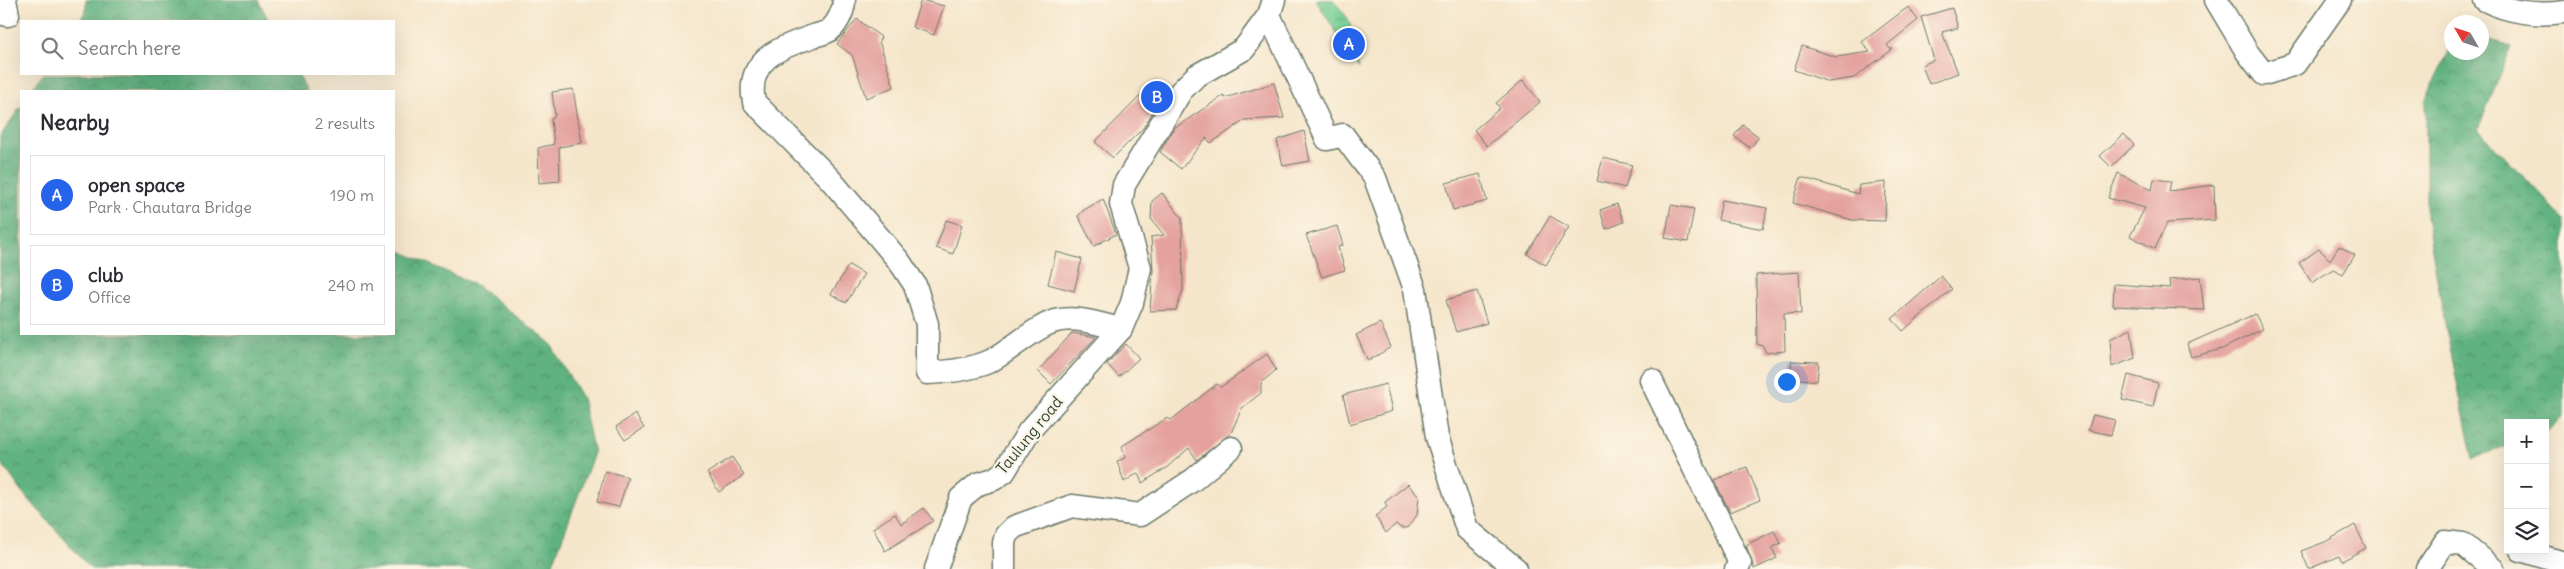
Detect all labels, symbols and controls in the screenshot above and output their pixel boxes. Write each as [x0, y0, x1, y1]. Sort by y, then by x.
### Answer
north arrow [2444, 15, 2489, 60]
search box [20, 20, 395, 75]
pin: A [1333, 25, 1365, 63]
icon: search [38, 34, 66, 62]
text: Search here [78, 36, 181, 60]
pin: B [1141, 78, 1173, 116]
text: Nearby [40, 109, 110, 136]
text: 2 results [315, 113, 375, 133]
text: open space [88, 173, 185, 197]
text: A [52, 185, 62, 205]
text: 190 m [330, 185, 374, 205]
text: Park · Chautara Bridge [88, 197, 252, 217]
text: club [88, 263, 124, 287]
text: B [52, 275, 62, 295]
text: 240 m [328, 275, 374, 295]
text: Office [88, 287, 131, 307]
your location [1774, 369, 1800, 395]
street label: Taulung road [991, 392, 1067, 478]
map controls [2504, 419, 2549, 554]
button: + [2504, 419, 2549, 464]
button: − [2504, 464, 2549, 509]
button: layers [2504, 509, 2549, 554]

